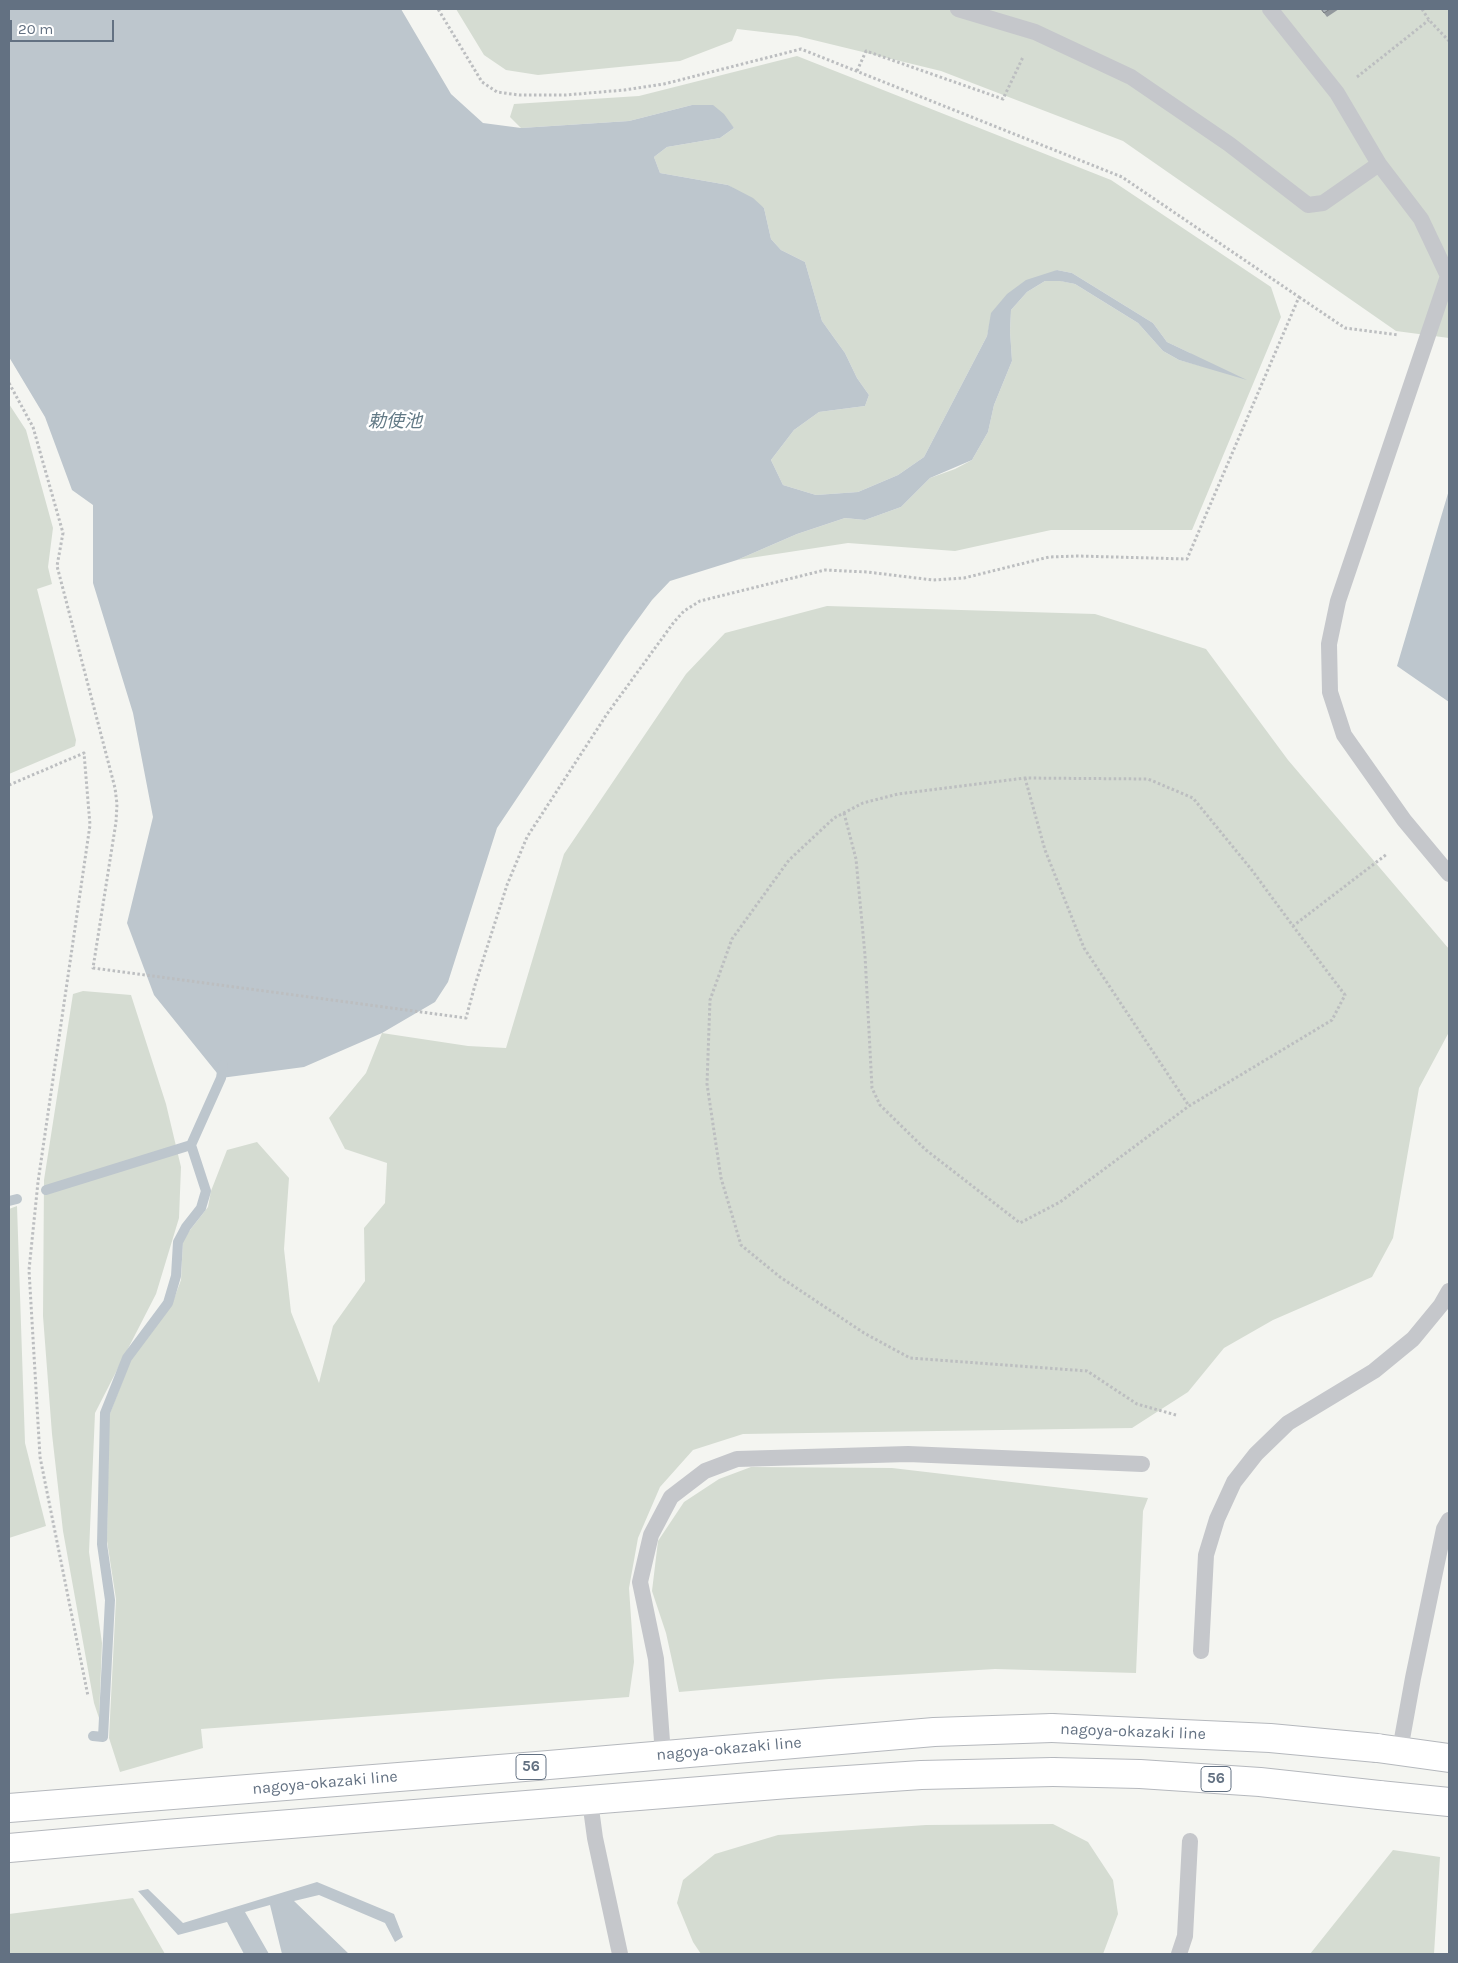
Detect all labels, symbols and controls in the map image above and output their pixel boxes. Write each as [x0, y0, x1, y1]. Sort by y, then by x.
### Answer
scale bar [12, 10, 116, 42]
text: 20 m [18, 20, 53, 38]
water label: 勅使池 [368, 411, 422, 433]
street label: nagoya-okazaki line [1060, 1720, 1206, 1744]
street label: nagoya-okazaki line [656, 1733, 802, 1765]
road number: 56 [516, 1754, 546, 1780]
road number: 56 [1201, 1766, 1231, 1792]
street label: nagoya-okazaki line [252, 1767, 398, 1799]

